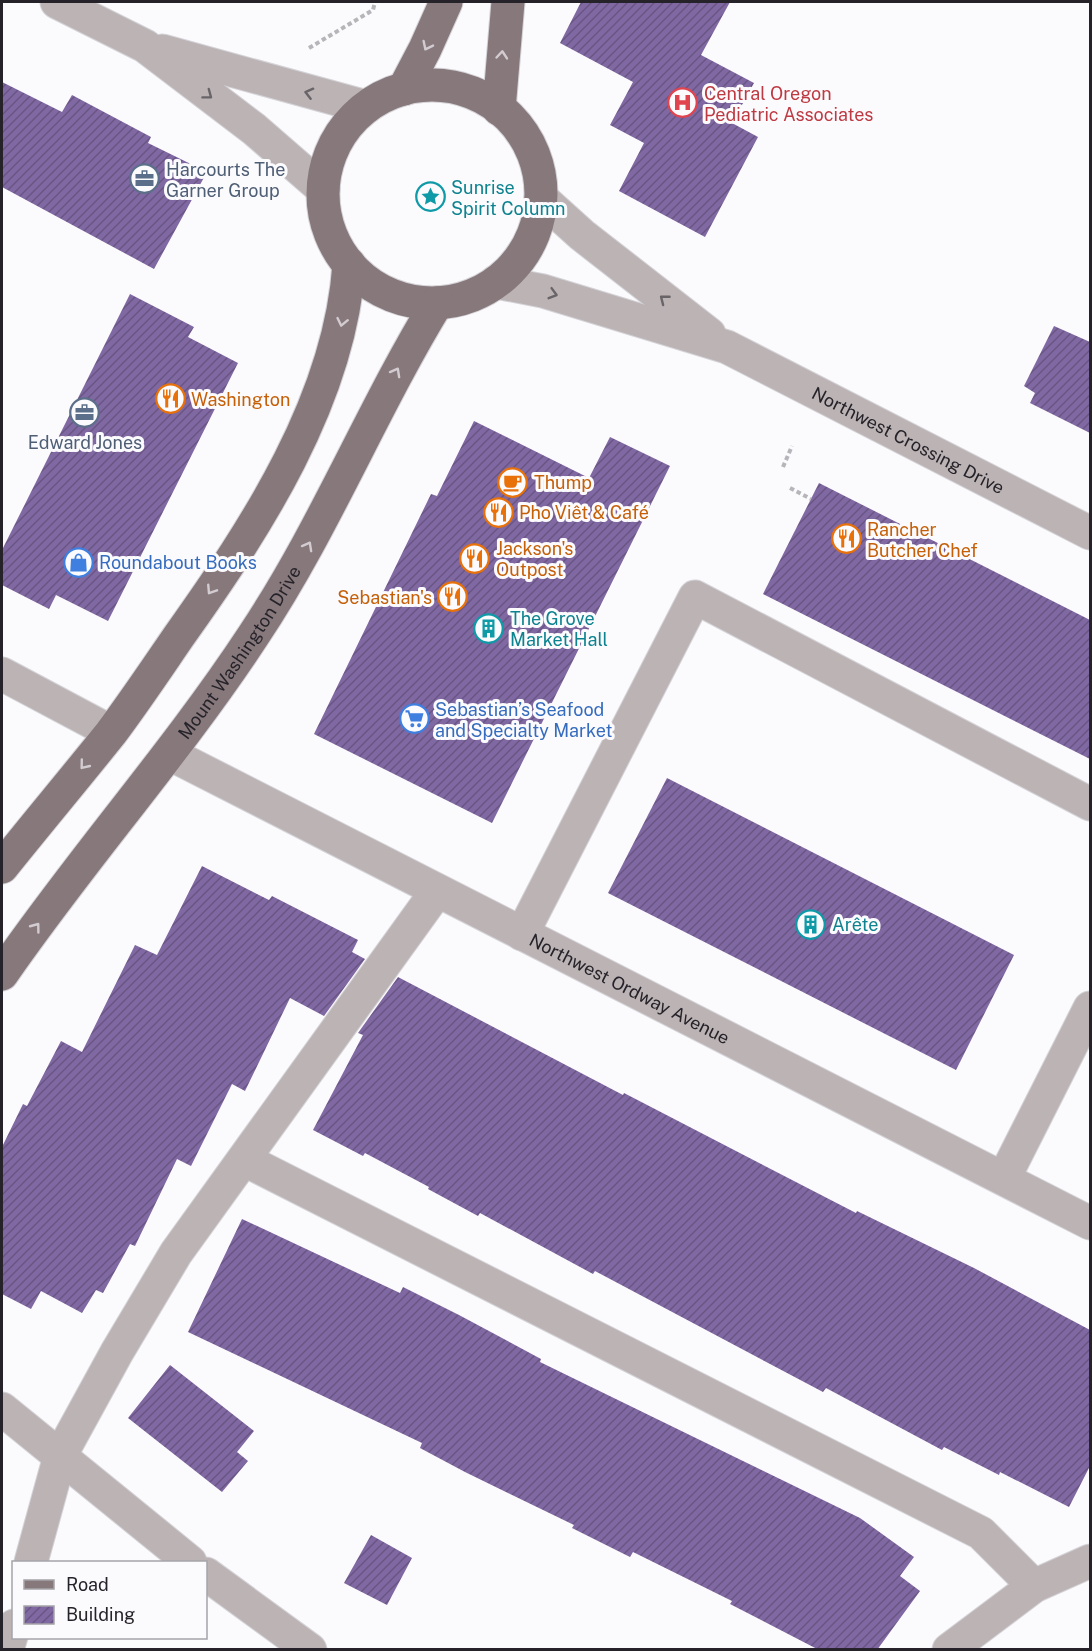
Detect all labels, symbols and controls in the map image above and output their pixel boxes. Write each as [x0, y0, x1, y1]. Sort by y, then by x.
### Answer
one-way arrow [422, 39, 434, 50]
one-way arrow [495, 50, 508, 59]
place label: Central Oregon Pediatric Associates [704, 83, 873, 125]
one-way arrow [201, 87, 212, 98]
one-way arrow [304, 87, 314, 100]
hospital icon: Central Oregon Pediatric Associates [667, 87, 699, 119]
place label: Harcourts The Garner Group [166, 159, 285, 201]
office icon: Harcourts The Garner Group [129, 163, 161, 195]
place label: Sunrise Spirit Column [451, 177, 565, 219]
place icon: Sunrise Spirit Column [414, 181, 446, 213]
one-way arrow [547, 287, 558, 299]
one-way arrow [660, 295, 671, 306]
one-way arrow [337, 317, 350, 327]
one-way arrow [388, 368, 400, 378]
street label: Northwest Crossing Drive [809, 382, 1008, 498]
restaurant icon: Washington [154, 383, 186, 415]
place label: Washington [191, 389, 290, 410]
office icon: Edward Jones [69, 397, 101, 429]
place label: Edward Jones [28, 432, 142, 453]
cafe icon: Thump [497, 466, 529, 498]
place label: Thump [534, 472, 592, 493]
restaurant icon: Pho Viêt & Café [482, 496, 514, 528]
place label: Pho Viêt & Café [519, 502, 649, 523]
place label: Rancher Butcher Chef [867, 519, 978, 561]
restaurant icon: Rancher Butcher Chef [830, 523, 862, 555]
place label: Jackson's Outpost [496, 538, 573, 580]
one-way arrow [301, 542, 313, 553]
restaurant icon: Jackson's Outpost [459, 542, 491, 574]
shop icon: Roundabout Books [62, 546, 94, 578]
place label: Roundabout Books [99, 552, 257, 573]
street label: Mount Washington Drive [173, 562, 305, 743]
restaurant icon: Sebastian's [437, 581, 469, 613]
one-way arrow [208, 584, 219, 595]
place label: Sebastian's [337, 587, 432, 608]
place label: The Grove Market Hall [510, 608, 608, 650]
building icon: The Grove Market Hall [473, 612, 505, 644]
place label: Sebastian’s Seafood and Specialty Market [435, 699, 613, 741]
supermarket icon: Sebastian’s Seafood and Specialty Market [398, 703, 430, 735]
one-way arrow [81, 758, 92, 769]
building icon: Arête [795, 908, 827, 940]
place label: Arête [832, 914, 878, 935]
one-way arrow [29, 922, 40, 933]
street label: Northwest Ordway Avenue [526, 929, 733, 1048]
legend [12, 1561, 207, 1639]
text: Road [66, 1574, 109, 1595]
text: Building [66, 1604, 135, 1625]

